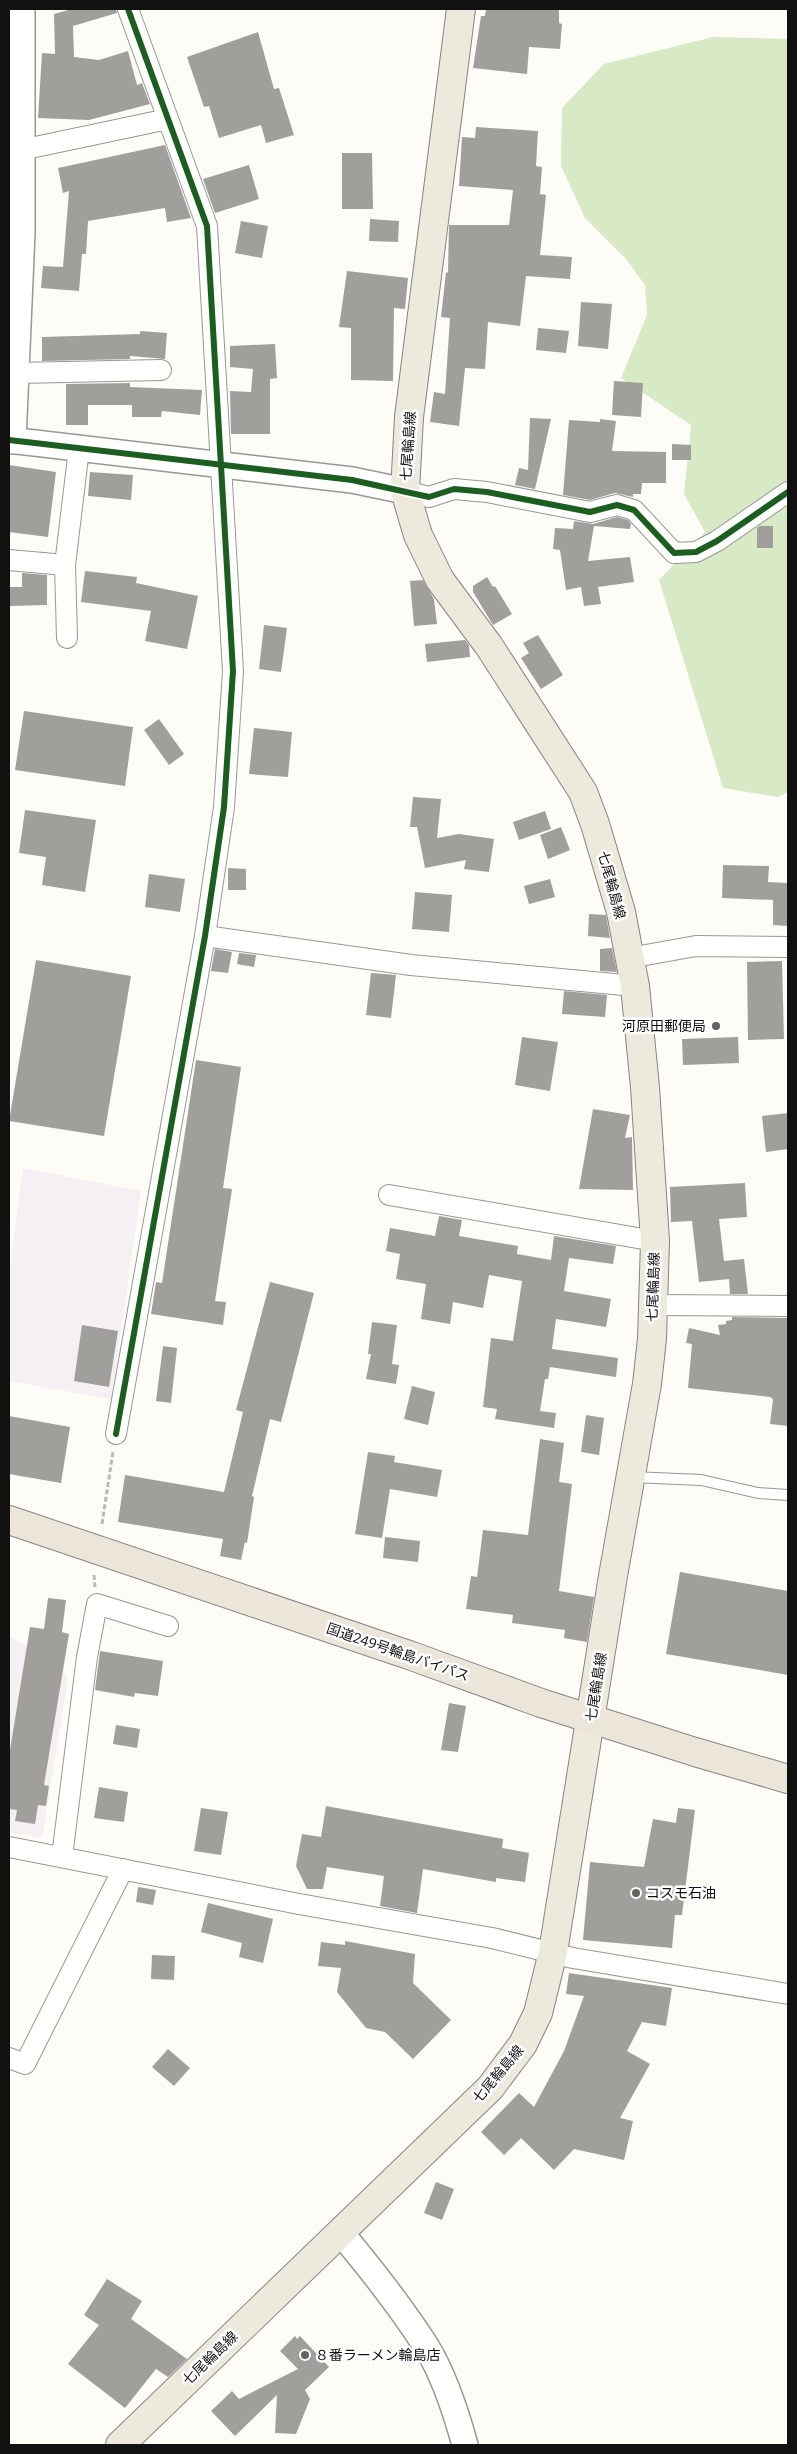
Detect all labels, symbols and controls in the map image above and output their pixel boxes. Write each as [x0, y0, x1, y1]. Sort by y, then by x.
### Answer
street label: 七尾輪島線 [398, 411, 419, 482]
street label: 七尾輪島線 [594, 849, 629, 921]
place label: 河原田郵便局 [622, 1018, 706, 1035]
marker: 河原田郵便局 [710, 1020, 722, 1032]
street label: 七尾輪島線 [644, 1252, 663, 1322]
street label: 国道249号輪島バイパス [324, 1620, 471, 1685]
street label: 七尾輪島線 [583, 1651, 610, 1723]
place label: コスモ石油 [646, 1885, 716, 1902]
marker: コスモ石油 [630, 1887, 642, 1899]
street label: 七尾輪島線 [469, 2042, 527, 2107]
street label: 七尾輪島線 [179, 2328, 241, 2389]
place label: ８番ラーメン輪島店 [315, 2347, 440, 2364]
marker: ８番ラーメン輪島店 [299, 2349, 311, 2361]

